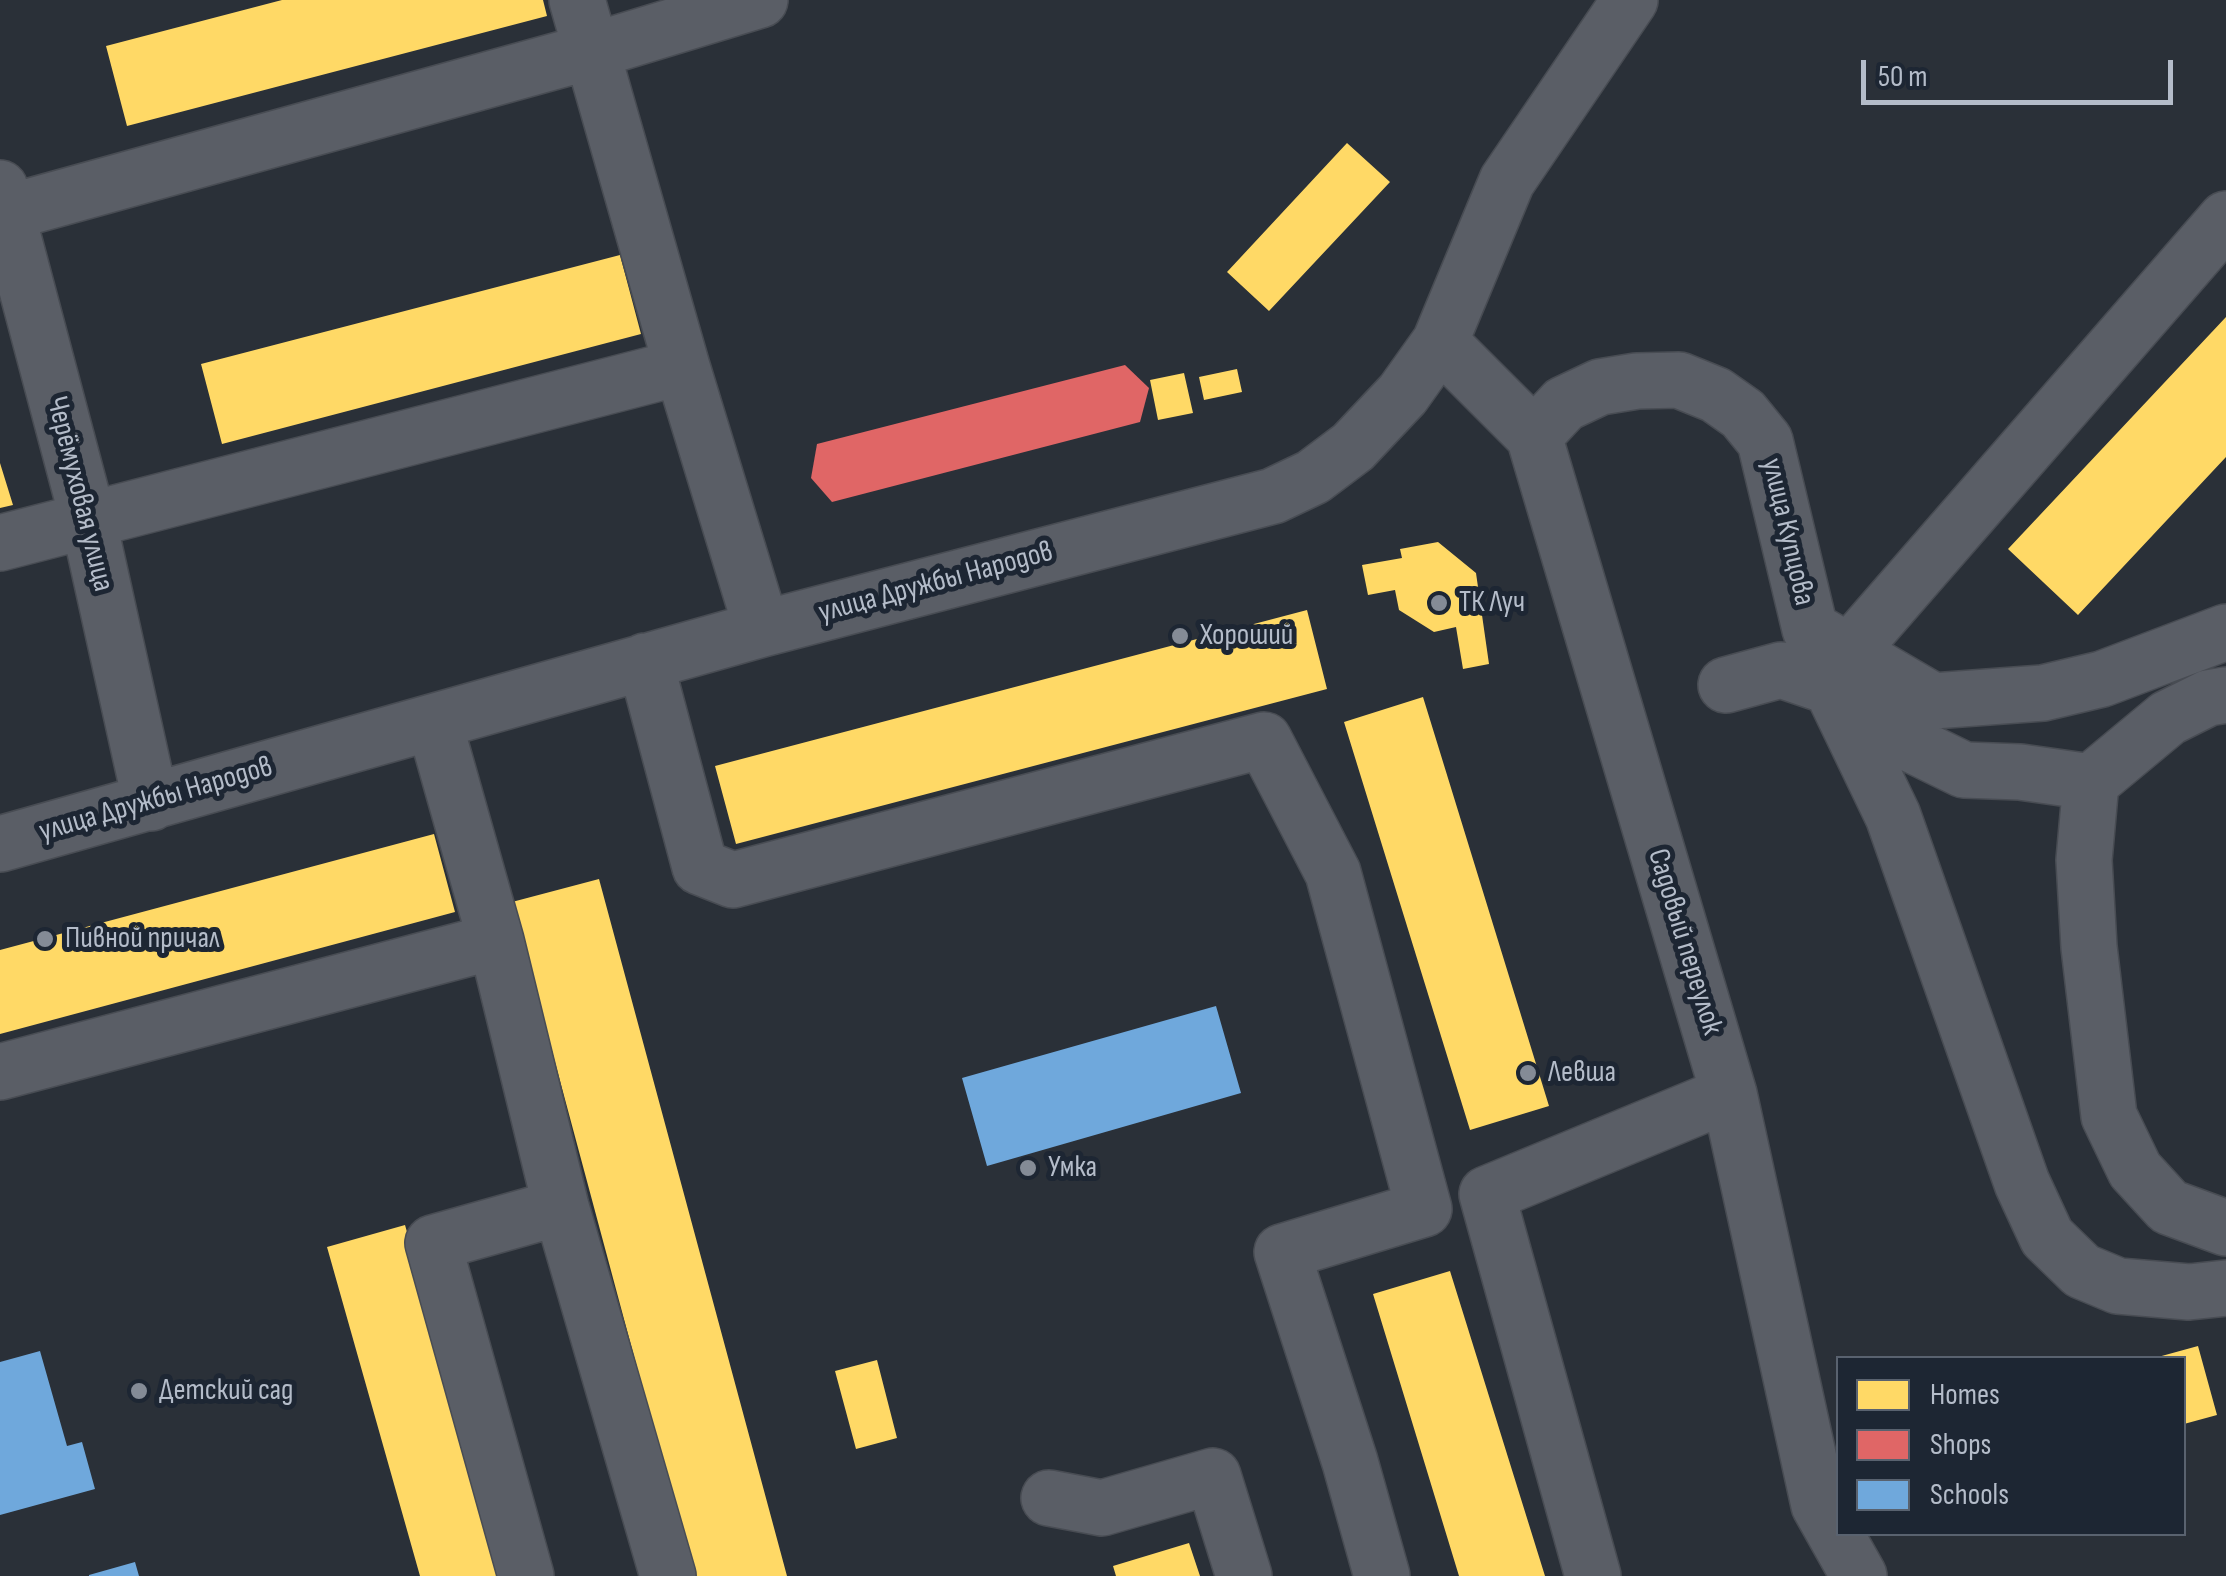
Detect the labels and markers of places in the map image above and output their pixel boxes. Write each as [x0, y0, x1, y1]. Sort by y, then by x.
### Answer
place label: ТК Луч [1459, 585, 1525, 621]
marker: ТК Луч [1428, 592, 1450, 614]
place label: Хороший [1200, 618, 1293, 654]
marker: Хороший [1169, 625, 1191, 647]
place label: Пивной причал [65, 921, 220, 957]
marker: Пивной причал [34, 928, 56, 950]
place label: Левша [1548, 1055, 1616, 1091]
marker: Левша [1517, 1062, 1539, 1084]
place label: Умка [1048, 1150, 1097, 1186]
marker: Умка [1017, 1157, 1039, 1179]
place label: Детский сад [159, 1373, 294, 1409]
marker: Детский сад [128, 1380, 150, 1402]

